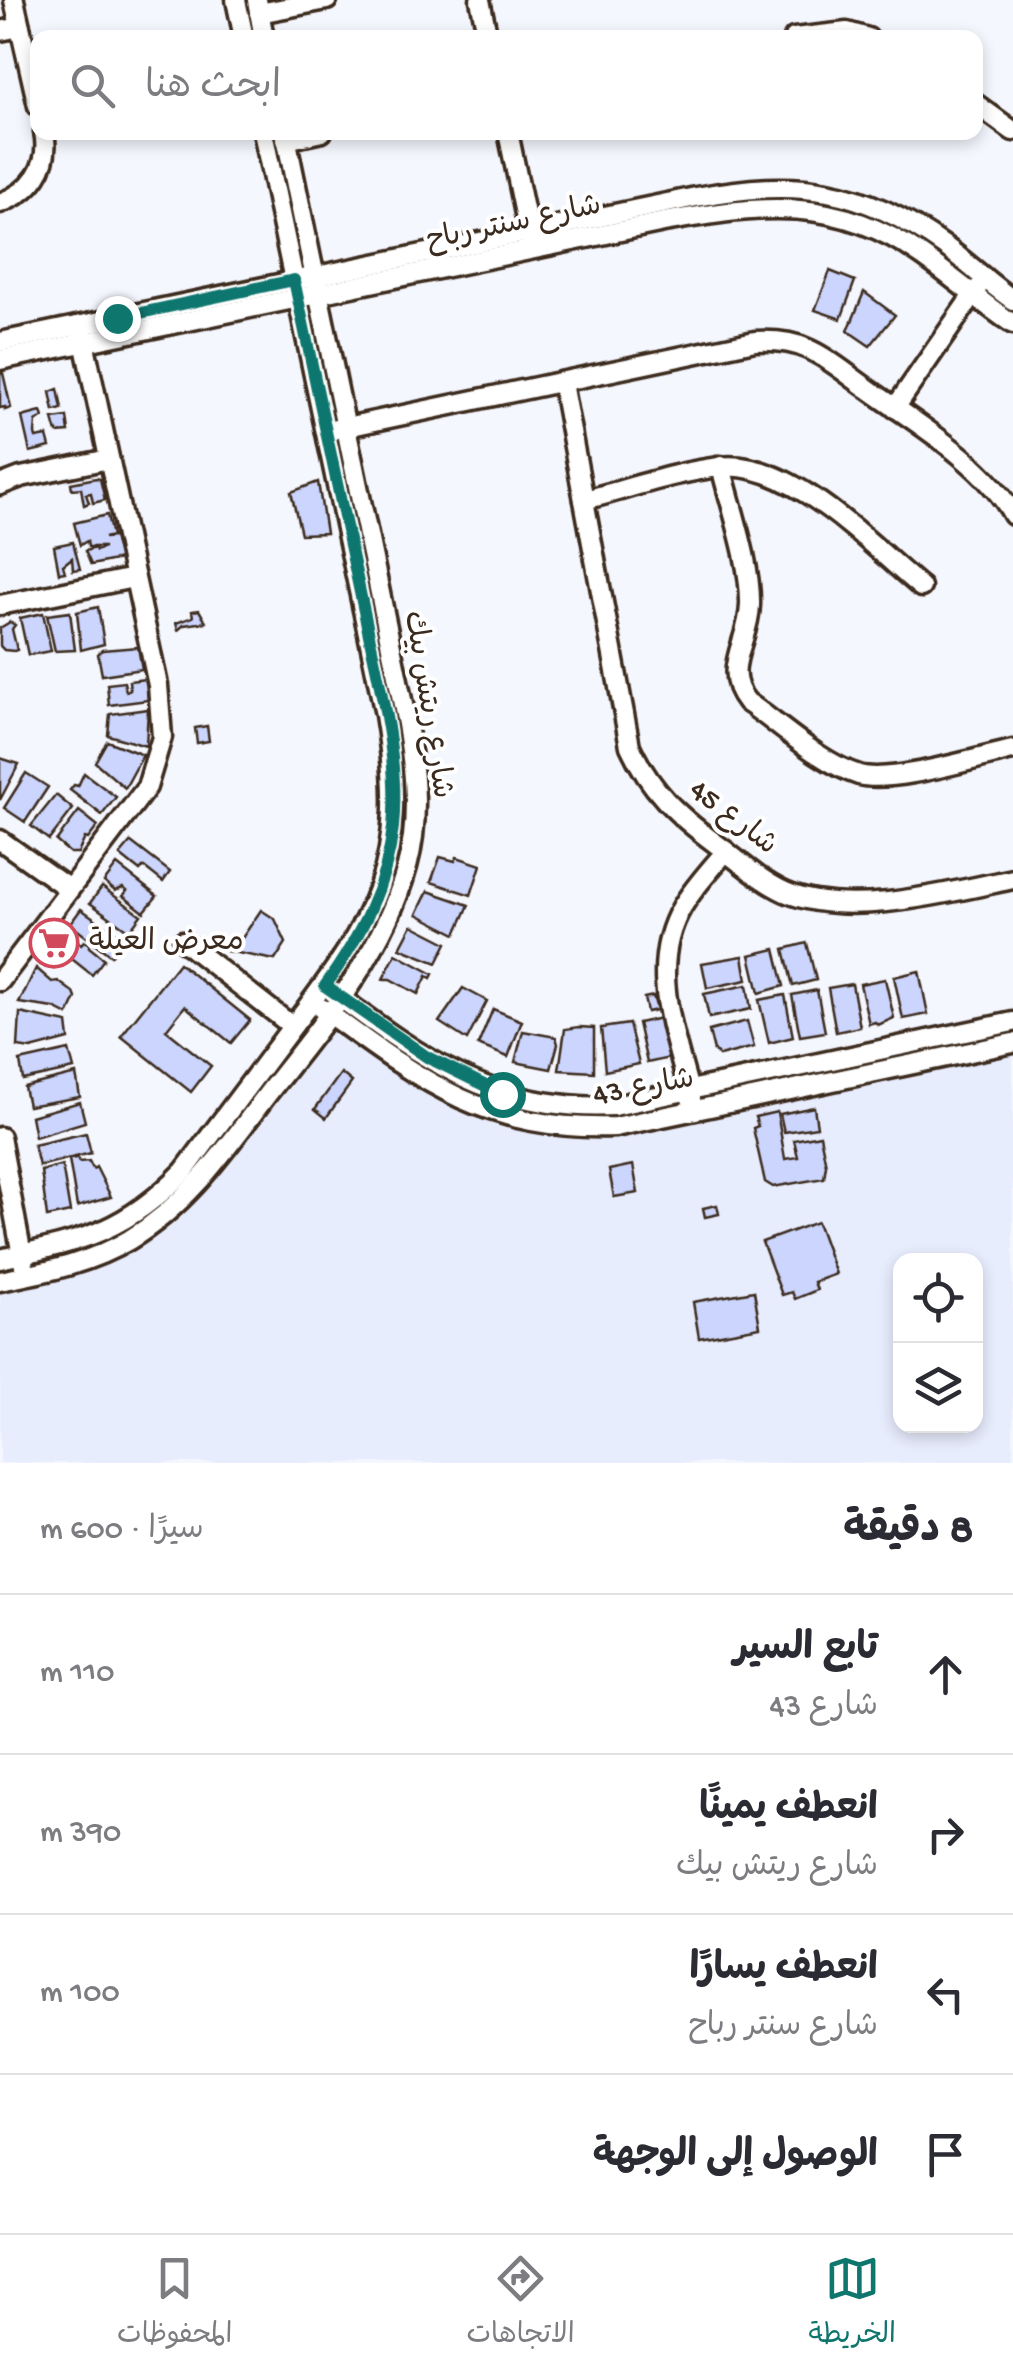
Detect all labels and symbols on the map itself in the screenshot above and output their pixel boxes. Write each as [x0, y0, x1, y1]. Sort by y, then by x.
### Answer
street label: شارع سنتر رباح [423, 189, 605, 261]
route end [95, 296, 141, 342]
street label: شارع ريتش بيك [394, 609, 458, 801]
street label: شارع 45 [681, 774, 783, 864]
supermarket icon: معرض العيلة [28, 917, 80, 969]
place label: معرض العيلة [89, 926, 244, 961]
street label: شارع 43 [591, 1063, 697, 1115]
route start [480, 1072, 526, 1118]

